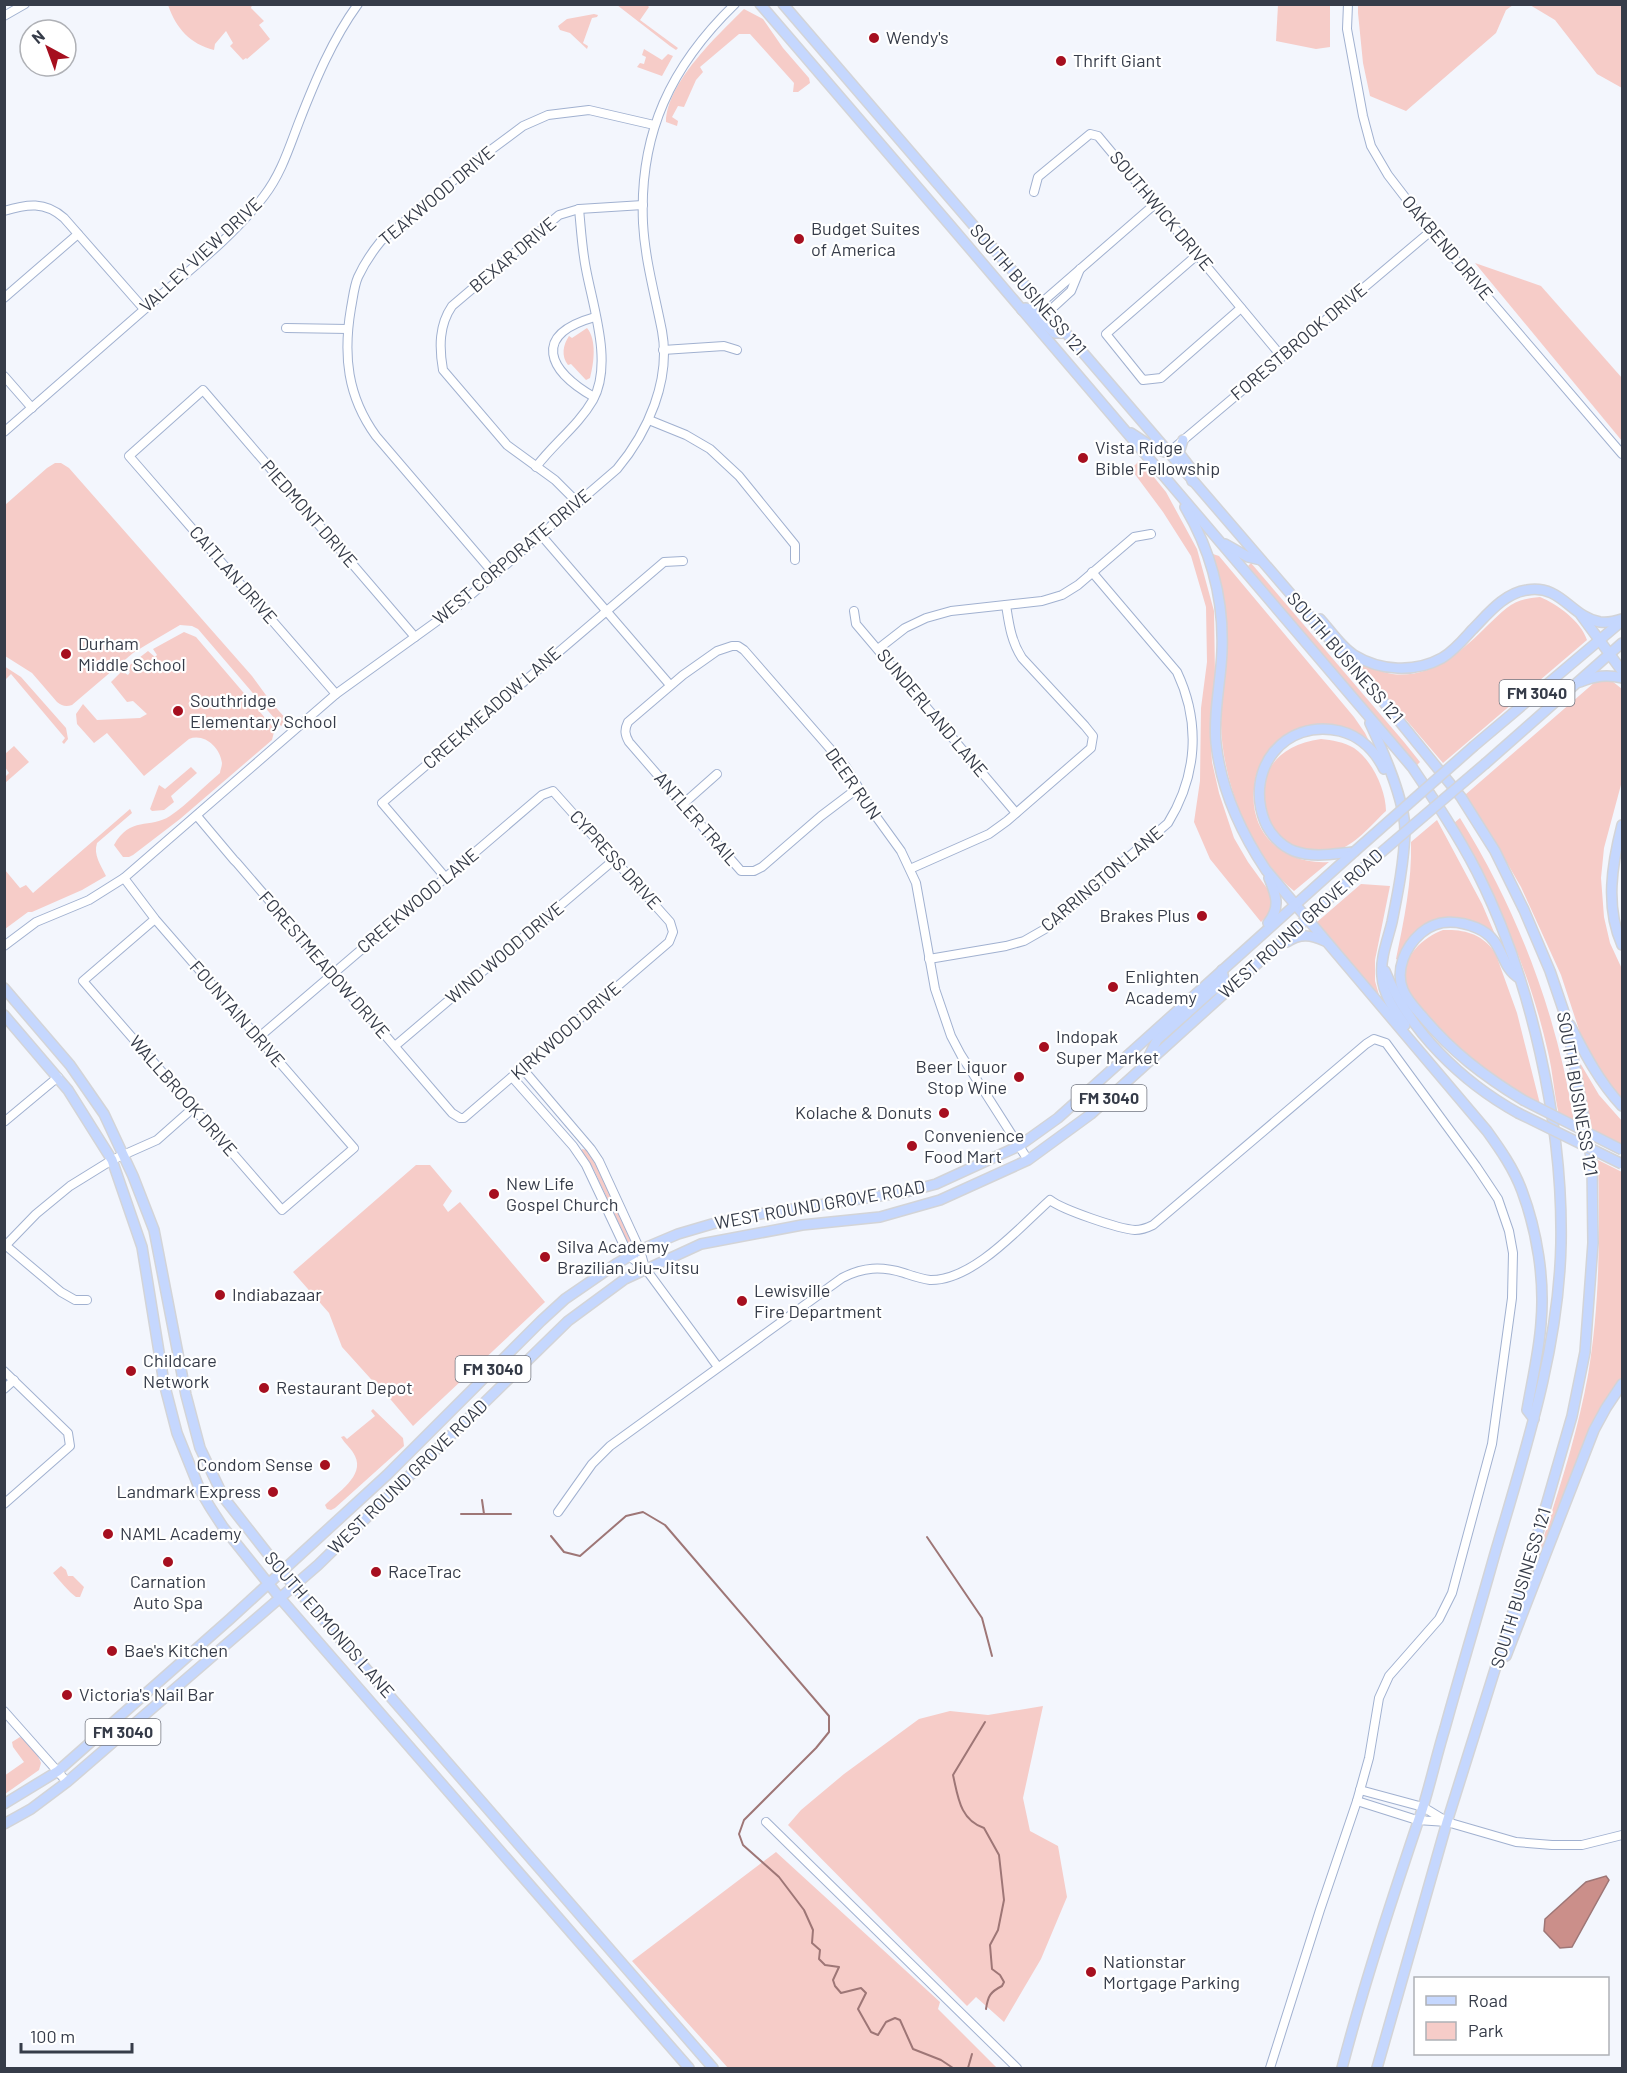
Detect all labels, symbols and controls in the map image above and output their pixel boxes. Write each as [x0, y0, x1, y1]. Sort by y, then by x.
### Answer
north arrow [18, 18, 78, 78]
text: N [28, 26, 48, 47]
place label: Wendy's [886, 26, 949, 48]
marker: Wendy's [867, 31, 881, 45]
place label: Thrift Giant [1073, 49, 1162, 71]
marker: Thrift Giant [1054, 54, 1068, 68]
street label: TEAKWOOD DRIVE [374, 141, 498, 250]
street label: SOUTHWICK DRIVE [1105, 146, 1218, 275]
street label: OAKBEND DRIVE [1398, 191, 1498, 304]
street label: VALLEY VIEW DRIVE [135, 192, 266, 316]
street label: BEXAR DRIVE [465, 212, 560, 297]
place label: Budget Suites of America [811, 217, 920, 260]
street label: SOUTH BUSINESS 121 [966, 219, 1092, 359]
marker: Budget Suites of America [792, 232, 806, 246]
street label: FORESTBROOK DRIVE [1226, 278, 1371, 405]
place label: Vista Ridge Bible Fellowship [1095, 436, 1220, 479]
marker: Vista Ridge Bible Fellowship [1076, 451, 1090, 465]
street label: PIEDMONT DRIVE [257, 455, 362, 572]
street label: WEST CORPORATE DRIVE [428, 484, 595, 629]
street label: CAITLAN DRIVE [185, 521, 282, 628]
street label: SOUTH BUSINESS 121 [1283, 587, 1409, 727]
place label: Durham Middle School [78, 632, 186, 675]
street label: CREEKMEADOW LANE [418, 641, 565, 773]
street label: SUNDERLAND LANE [873, 644, 993, 781]
marker: Durham Middle School [59, 647, 73, 661]
road number: FM 3040 [1500, 680, 1574, 706]
place label: Southridge Elementary School [190, 689, 337, 732]
marker: Southridge Elementary School [171, 704, 185, 718]
street label: DEER RUN [821, 743, 886, 823]
street label: ANTLER TRAIL [650, 767, 743, 870]
street label: CYPRESS DRIVE [565, 805, 666, 913]
street label: CARRINGTON LANE [1036, 821, 1167, 936]
street label: CREEKWOOD LANE [352, 843, 483, 958]
street label: WEST ROUND GROVE ROAD [1214, 844, 1387, 1003]
street label: FORESTMEADOW DRIVE [255, 886, 395, 1042]
street label: WIND WOOD DRIVE [441, 896, 568, 1008]
place label: Brakes Plus [1100, 904, 1190, 926]
marker: Brakes Plus [1195, 909, 1209, 923]
street label: FOUNTAIN DRIVE [186, 956, 290, 1071]
place label: Enlighten Academy [1125, 965, 1199, 1008]
street label: KIRKWOOD DRIVE [506, 977, 625, 1084]
marker: Enlighten Academy [1106, 980, 1120, 994]
street label: SOUTH BUSINESS 121 [1553, 1010, 1603, 1178]
place label: Indopak Super Market [1056, 1025, 1159, 1068]
street label: WALLBROOK DRIVE [125, 1030, 242, 1160]
marker: Indopak Super Market [1037, 1040, 1051, 1054]
place label: Beer Liquor Stop Wine [916, 1055, 1007, 1098]
marker: Beer Liquor Stop Wine [1012, 1070, 1026, 1084]
road number: FM 3040 [1072, 1085, 1146, 1111]
place label: Kolache & Donuts [795, 1101, 932, 1123]
marker: Kolache & Donuts [937, 1106, 951, 1120]
place label: Convenience Food Mart [924, 1124, 1024, 1167]
marker: Convenience Food Mart [905, 1139, 919, 1153]
place label: New Life Gospel Church [506, 1172, 618, 1215]
street label: WEST ROUND GROVE ROAD [713, 1175, 927, 1233]
marker: New Life Gospel Church [487, 1187, 501, 1201]
place label: Silva Academy Brazilian Jiu-Jitsu [557, 1235, 699, 1278]
marker: Silva Academy Brazilian Jiu-Jitsu [538, 1250, 552, 1264]
place label: Lewisville Fire Department [754, 1279, 882, 1322]
place label: Indiabazaar [232, 1283, 322, 1305]
marker: Indiabazaar [213, 1288, 227, 1302]
marker: Lewisville Fire Department [735, 1294, 749, 1308]
place label: Childcare Network [143, 1349, 217, 1392]
road number: FM 3040 [456, 1356, 530, 1382]
marker: Childcare Network [124, 1364, 138, 1378]
place label: Restaurant Depot [276, 1376, 413, 1398]
marker: Restaurant Depot [257, 1381, 271, 1395]
street label: WEST ROUND GROVE ROAD [323, 1394, 492, 1558]
place label: Condom Sense [197, 1453, 313, 1475]
marker: Condom Sense [318, 1458, 332, 1472]
place label: Landmark Express [117, 1480, 261, 1502]
marker: Landmark Express [266, 1485, 280, 1499]
street label: SOUTH BUSINESS 121 [1485, 1505, 1555, 1671]
place label: NAML Academy [120, 1522, 241, 1544]
marker: NAML Academy [101, 1527, 115, 1541]
street label: SOUTH EDMONDS LANE [260, 1547, 399, 1702]
marker: Carnation Auto Spa [161, 1555, 175, 1569]
place label: RaceTrac [388, 1560, 461, 1582]
marker: RaceTrac [369, 1565, 383, 1579]
place label: Carnation Auto Spa [130, 1570, 206, 1613]
place label: Bae's Kitchen [124, 1639, 228, 1661]
marker: Bae's Kitchen [105, 1644, 119, 1658]
place label: Victoria's Nail Bar [79, 1683, 215, 1705]
marker: Victoria's Nail Bar [60, 1688, 74, 1702]
road number: FM 3040 [86, 1719, 160, 1745]
place label: Nationstar Mortgage Parking [1103, 1950, 1240, 1993]
marker: Nationstar Mortgage Parking [1084, 1965, 1098, 1979]
legend [1414, 1977, 1609, 2055]
text: Road [1468, 1989, 1508, 2011]
scale bar [21, 2016, 132, 2054]
text: Park [1468, 2019, 1503, 2041]
text: 100 m [30, 2025, 75, 2047]

